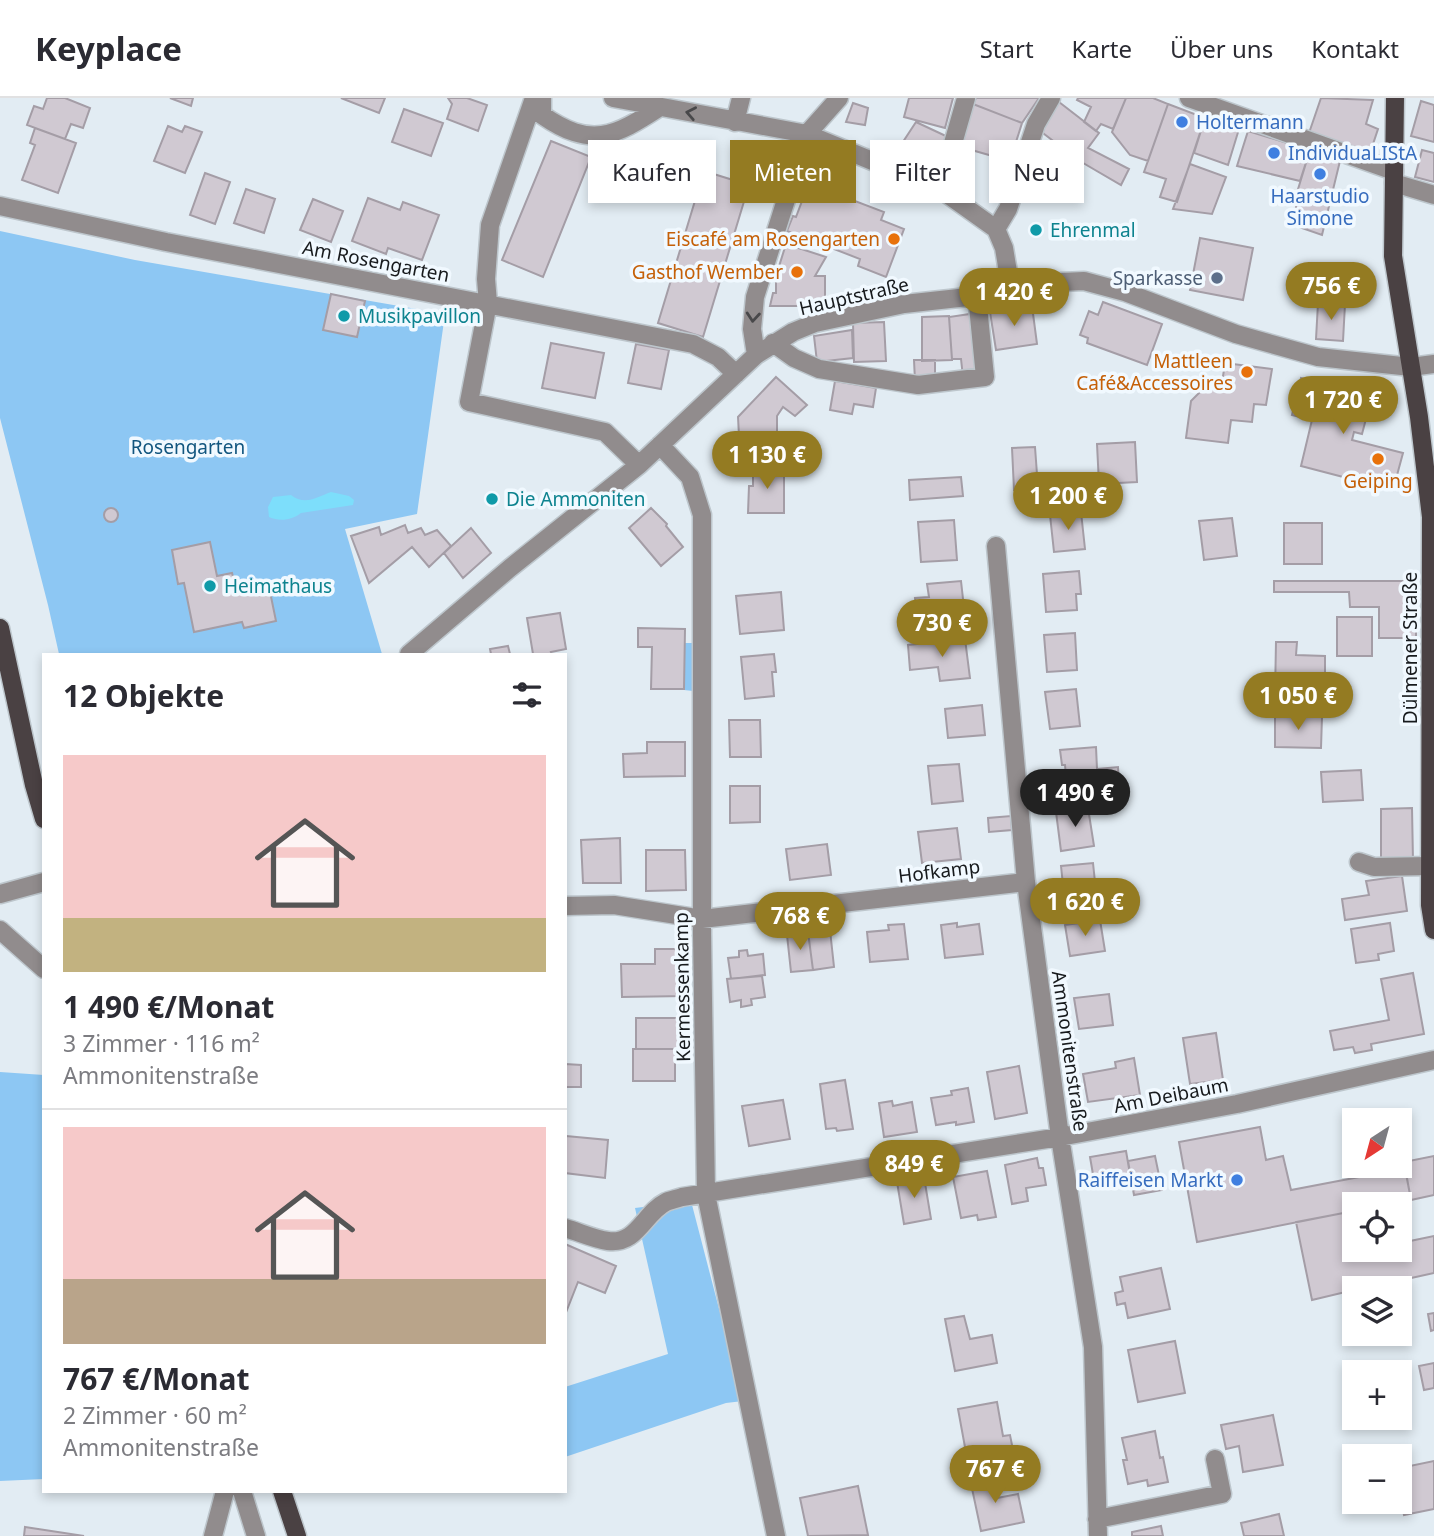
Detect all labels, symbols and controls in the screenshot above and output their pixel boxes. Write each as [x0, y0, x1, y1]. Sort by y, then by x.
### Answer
text: Keyplace [35, 26, 182, 71]
text: Start [980, 32, 1034, 65]
text: Karte [1072, 32, 1132, 65]
text: Über uns [1170, 32, 1273, 65]
text: Kontakt [1311, 32, 1399, 65]
one-way arrow [685, 107, 697, 122]
place label: Holtermann [1196, 109, 1304, 135]
marker: Holtermann [1174, 114, 1190, 130]
chip: Kaufen [588, 140, 716, 203]
chip: Mieten [730, 140, 856, 203]
chip: Filter [870, 140, 975, 203]
chip: Neu [989, 140, 1084, 203]
place label: IndividuaLIStA [1288, 140, 1418, 166]
marker: IndividuaLIStA [1266, 145, 1282, 161]
marker: Haarstudio Simone [1312, 166, 1328, 182]
place label: Haarstudio Simone [1270, 183, 1370, 231]
place label: Ehrenmal [1050, 217, 1136, 243]
marker: Ehrenmal [1028, 222, 1044, 238]
place label: Eiscafé am Rosengarten [666, 226, 880, 252]
marker: Eiscafé am Rosengarten [886, 231, 902, 247]
street label: Am Rosengarten [300, 234, 452, 288]
place label: Gasthof Wember [632, 259, 783, 285]
pin: 756 € [1282, 262, 1380, 322]
marker: Gasthof Wember [789, 264, 805, 280]
place label: Sparkasse [1113, 265, 1203, 291]
pin: 1 420 € [949, 268, 1079, 328]
text: 756 € [1302, 269, 1360, 301]
marker: Sparkasse [1209, 270, 1225, 286]
street label: Hauptstraße [797, 271, 911, 321]
text: 1 420 € [975, 275, 1053, 307]
place label: Musikpavillon [358, 303, 481, 329]
marker: Musikpavillon [336, 308, 352, 324]
one-way arrow [746, 311, 761, 323]
place label: Mattleen Café&Accessoires [1076, 348, 1233, 396]
marker: Mattleen Café&Accessoires [1239, 364, 1255, 380]
pin: 1 720 € [1278, 376, 1408, 436]
text: 1 720 € [1304, 383, 1382, 415]
pin: 1 130 € [702, 432, 832, 491]
park label: Rosengarten [131, 434, 245, 460]
text: 1 130 € [728, 438, 806, 470]
marker: Geiping [1370, 451, 1386, 467]
place label: Geiping [1343, 468, 1413, 494]
pin: 1 200 € [1003, 472, 1133, 532]
text: 1 200 € [1029, 479, 1107, 511]
place label: Die Ammoniten [506, 486, 646, 512]
marker: Die Ammoniten [484, 491, 500, 507]
street label: Dülmener Straße [1397, 572, 1423, 724]
place label: Heimathaus [224, 573, 332, 599]
marker: Heimathaus [202, 578, 218, 594]
pin: 730 € [893, 600, 991, 659]
text: 730 € [913, 606, 971, 638]
pin: 1 050 € [1233, 672, 1363, 732]
text: 12 Objekte [63, 675, 224, 716]
icon: filters [508, 676, 546, 714]
text: 1 050 € [1259, 679, 1337, 711]
pin: 1 490 € [1010, 770, 1140, 829]
text: 1 490 € [1036, 776, 1114, 808]
icon: home [242, 800, 368, 926]
street label: Hofkamp [897, 853, 981, 889]
pin: 1 620 € [1020, 878, 1150, 938]
text: 1 620 € [1046, 885, 1124, 917]
pin: 768 € [751, 892, 849, 952]
text: 768 € [771, 899, 829, 931]
street label: Kermessenkamp [668, 912, 696, 1062]
street label: Ammonitenstraße [1046, 969, 1094, 1133]
text: 1 490 €/Monat [63, 986, 274, 1027]
text: 3 Zimmer · 116 m² [63, 1027, 260, 1059]
text: Ammonitenstraße [63, 1059, 259, 1091]
street label: Am Deibaum [1111, 1071, 1231, 1119]
north arrow [1342, 1108, 1412, 1178]
map controls [1342, 1108, 1412, 1514]
pin: 849 € [865, 1140, 963, 1200]
text: 849 € [885, 1147, 943, 1179]
place label: Raiffeisen Markt [1078, 1167, 1223, 1193]
icon: home [242, 1172, 368, 1298]
marker: Raiffeisen Markt [1229, 1172, 1245, 1188]
button: locate [1342, 1192, 1412, 1262]
button: layers [1342, 1276, 1412, 1346]
text: 767 €/Monat [63, 1358, 249, 1399]
button: + [1342, 1360, 1412, 1430]
text: 2 Zimmer · 60 m² [63, 1399, 247, 1431]
text: Ammonitenstraße [63, 1431, 259, 1463]
button: − [1342, 1444, 1412, 1514]
pin: 767 € [946, 1446, 1044, 1505]
text: 767 € [966, 1452, 1024, 1484]

